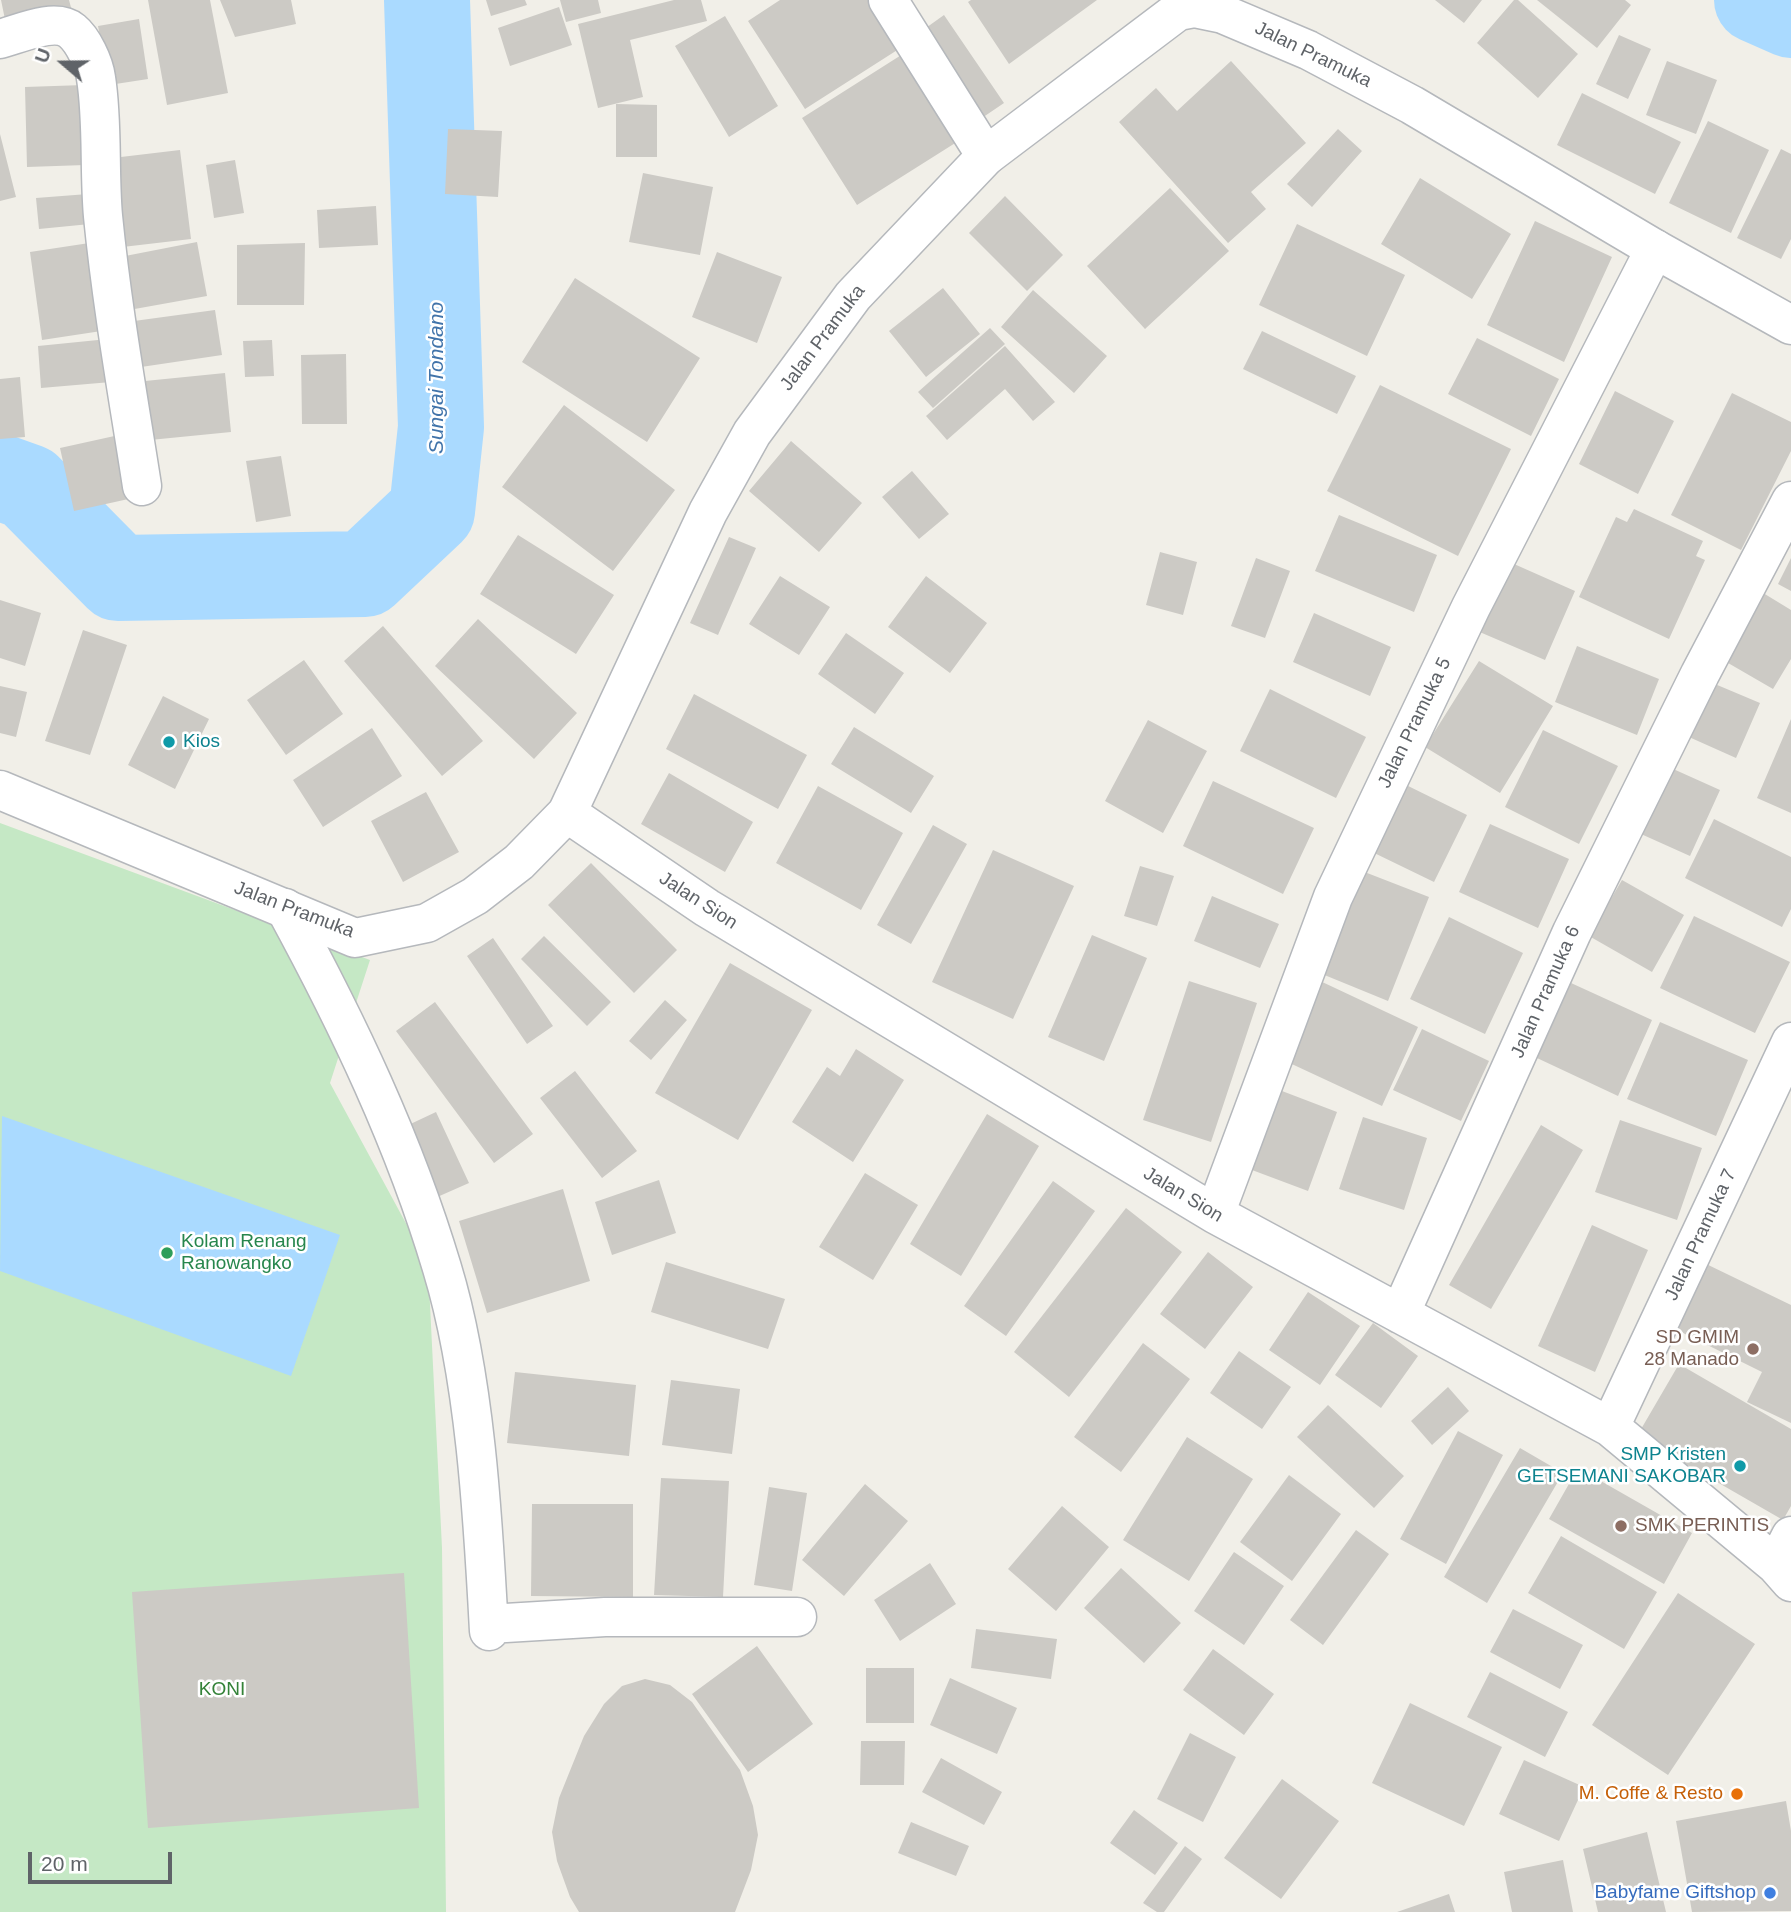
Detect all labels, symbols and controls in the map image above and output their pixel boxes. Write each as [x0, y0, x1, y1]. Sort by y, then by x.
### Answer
street label: Jalan Pramuka [1251, 17, 1375, 93]
north arrow [28, 28, 98, 98]
text: U [31, 46, 55, 66]
street label: Jalan Pramuka [776, 281, 870, 395]
water label: Sungai Tondano [424, 302, 450, 454]
street label: Jalan Pramuka 5 [1374, 654, 1456, 792]
place label: Kios [183, 731, 220, 753]
marker: Kios [161, 734, 177, 750]
street label: Jalan Sion [655, 867, 741, 935]
street label: Jalan Pramuka [231, 877, 357, 943]
street label: Jalan Pramuka 6 [1507, 922, 1585, 1062]
street label: Jalan Sion [1139, 1162, 1227, 1228]
street label: Jalan Pramuka 7 [1661, 1166, 1741, 1304]
place label: Kolam Renang Ranowangko [181, 1231, 307, 1275]
marker: Kolam Renang Ranowangko [159, 1245, 175, 1261]
place label: SD GMIM 28 Manado [1644, 1327, 1739, 1371]
marker: SD GMIM 28 Manado [1745, 1341, 1761, 1357]
place label: SMP Kristen GETSEMANI SAKOBAR [1517, 1444, 1726, 1488]
marker: SMP Kristen GETSEMANI SAKOBAR [1732, 1458, 1748, 1474]
place label: SMK PERINTIS [1635, 1515, 1769, 1537]
marker: SMK PERINTIS [1613, 1518, 1629, 1534]
park label: KONI [199, 1679, 245, 1701]
place label: M. Coffe & Resto [1579, 1783, 1723, 1805]
marker: M. Coffe & Resto [1729, 1786, 1745, 1802]
scale bar [32, 1839, 175, 1883]
text: 20 m [41, 1852, 88, 1875]
place label: Babyfame Giftshop [1594, 1882, 1756, 1904]
marker: Babyfame Giftshop [1762, 1885, 1778, 1901]

